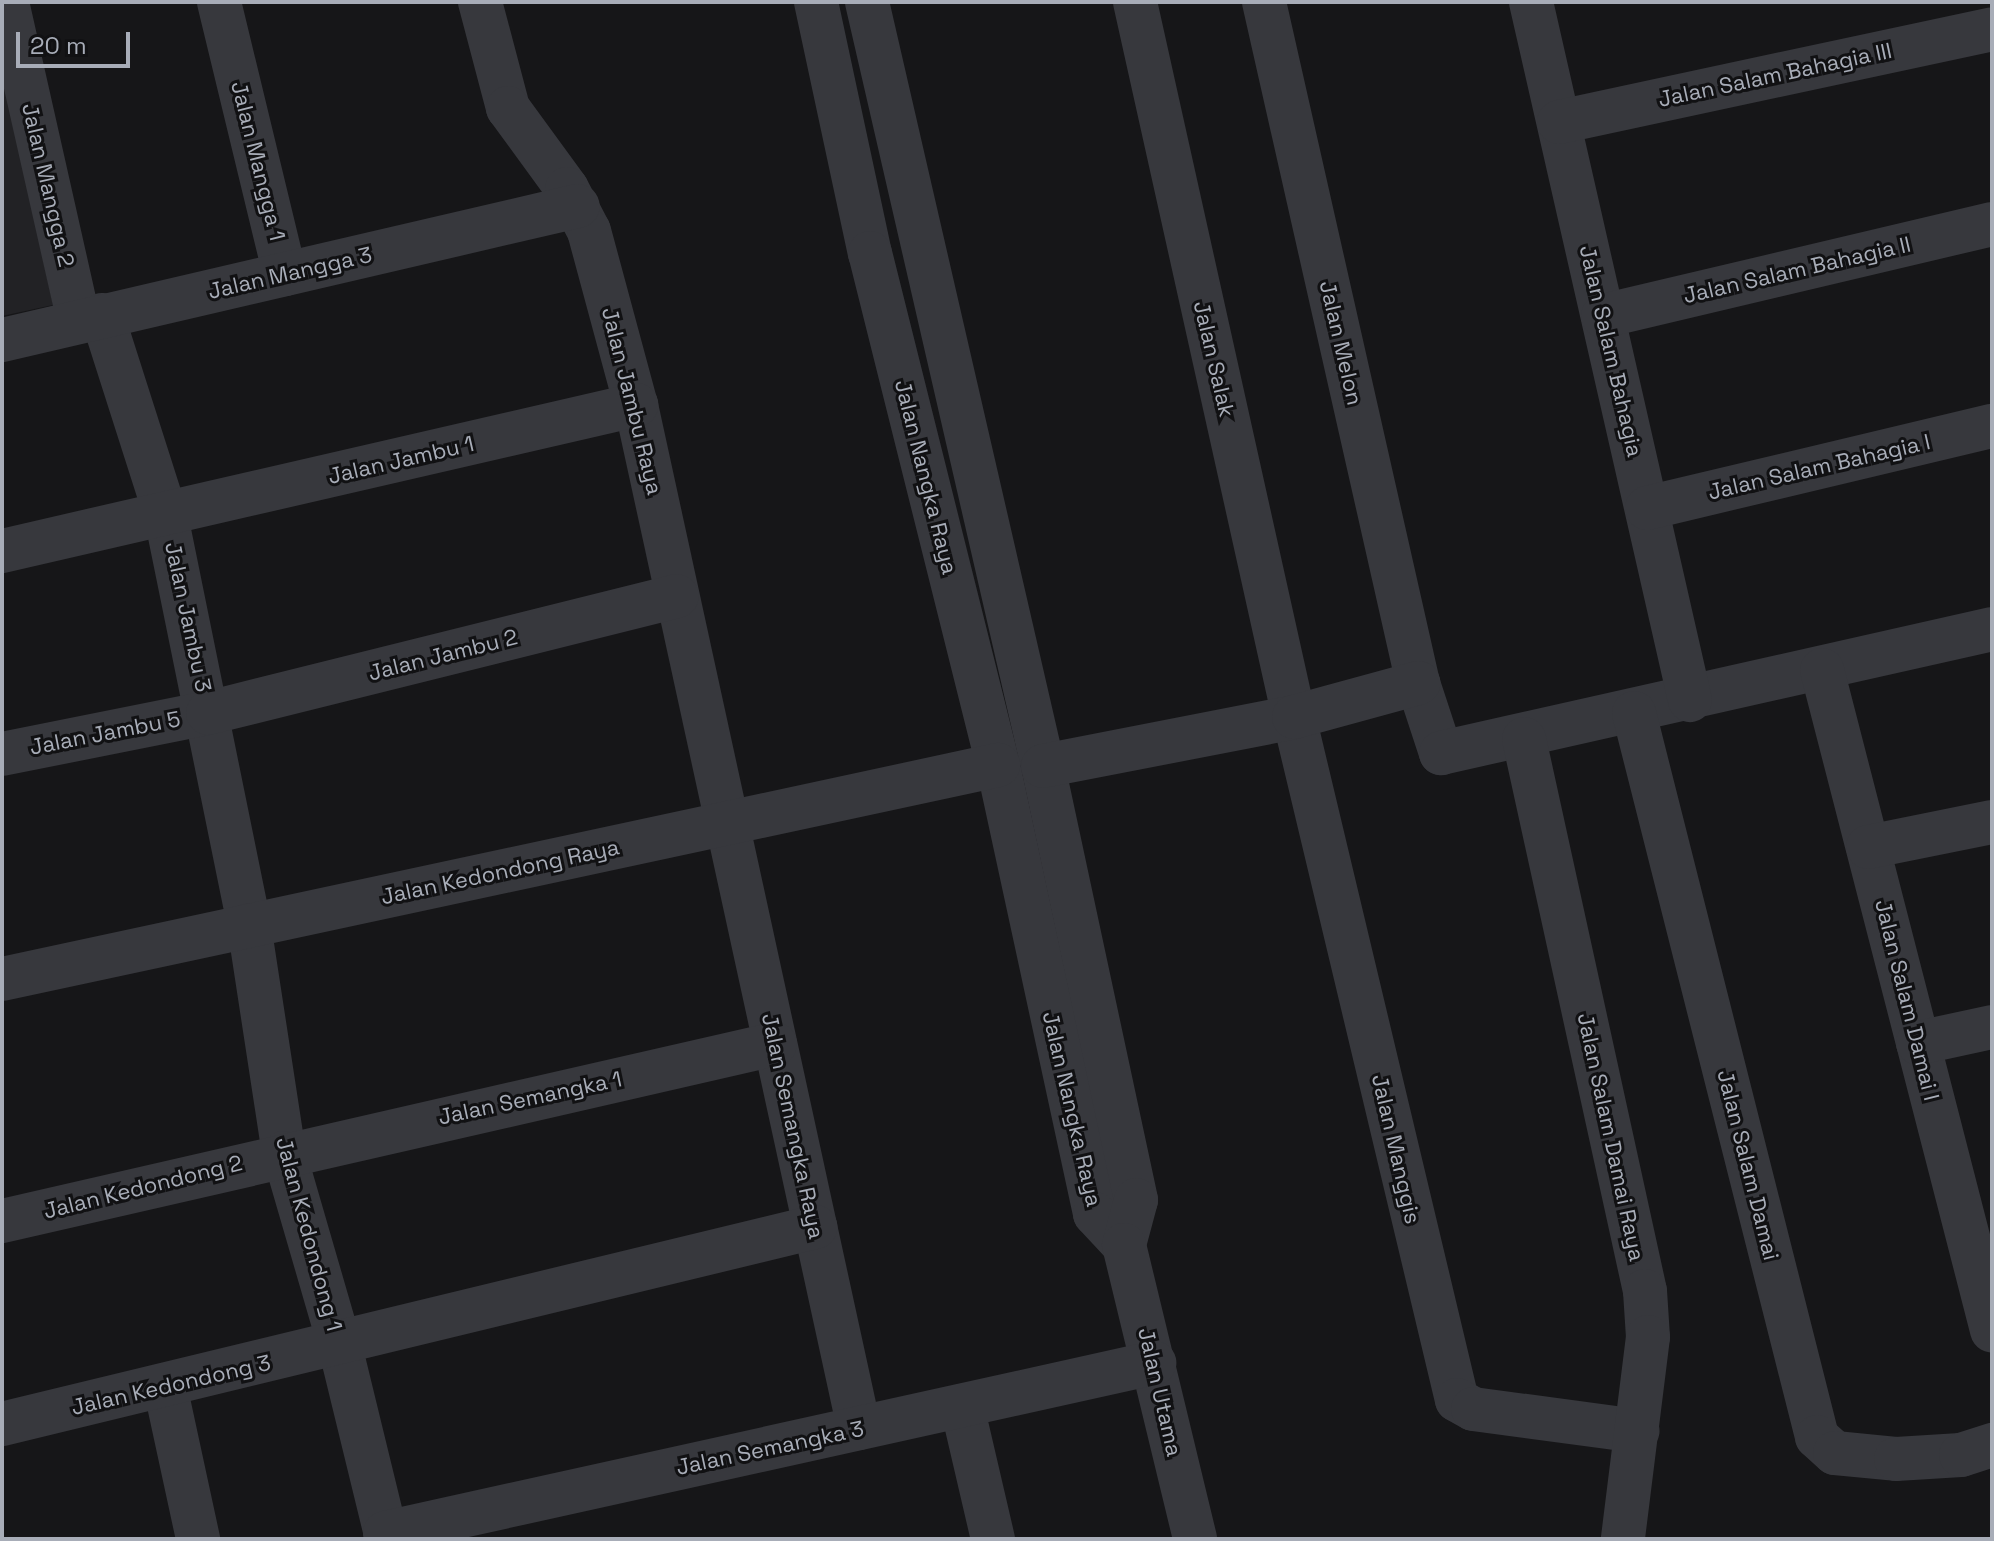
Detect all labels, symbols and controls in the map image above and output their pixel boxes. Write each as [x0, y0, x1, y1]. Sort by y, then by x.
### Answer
scale bar [20, 16, 134, 66]
text: 20 m [30, 30, 87, 61]
street label: Jalan Salam Bahagia III [1656, 37, 1894, 113]
street label: Jalan Mangga 1 [225, 79, 291, 243]
street label: Jalan Mangga 2 [16, 101, 80, 269]
street label: Jalan Salam Bahagia II [1681, 231, 1913, 309]
street label: Jalan Mangga 3 [206, 241, 374, 305]
street label: Jalan Salam Bahagia [1574, 243, 1648, 459]
street label: Jalan Melon [1314, 278, 1368, 408]
street label: Jalan Salak [1188, 298, 1240, 420]
street label: Jalan Jambu Raya [596, 305, 668, 497]
street label: Jalan Nangka Raya [889, 377, 963, 577]
street label: Jalan Salam Bahagia I [1705, 429, 1933, 505]
street label: Jalan Jambu 1 [325, 430, 477, 490]
street label: Jalan Jambu 3 [159, 539, 217, 695]
street label: Jalan Jambu 2 [366, 624, 520, 686]
street label: Jalan Jambu 5 [27, 705, 183, 761]
street label: Jalan Kedondong Raya [378, 834, 622, 910]
street label: Jalan Salam Damai I [1869, 897, 1945, 1103]
street label: Jalan Nangka Raya [1037, 1009, 1107, 1209]
street label: Jalan Salam Damai Raya [1572, 1010, 1650, 1264]
street label: Jalan Semangka Raya [756, 1011, 830, 1241]
street label: Jalan Semangka 1 [436, 1066, 624, 1130]
street label: Jalan Salam Damai [1712, 1067, 1784, 1263]
street label: Jalan Manggis [1366, 1072, 1426, 1226]
street label: Jalan Kedondong 1 [270, 1134, 348, 1334]
street label: Jalan Kedondong 2 [41, 1150, 245, 1224]
street label: Jalan Utama [1132, 1325, 1188, 1459]
street label: Jalan Kedondong 3 [69, 1349, 273, 1421]
street label: Jalan Semangka 3 [674, 1415, 866, 1481]

